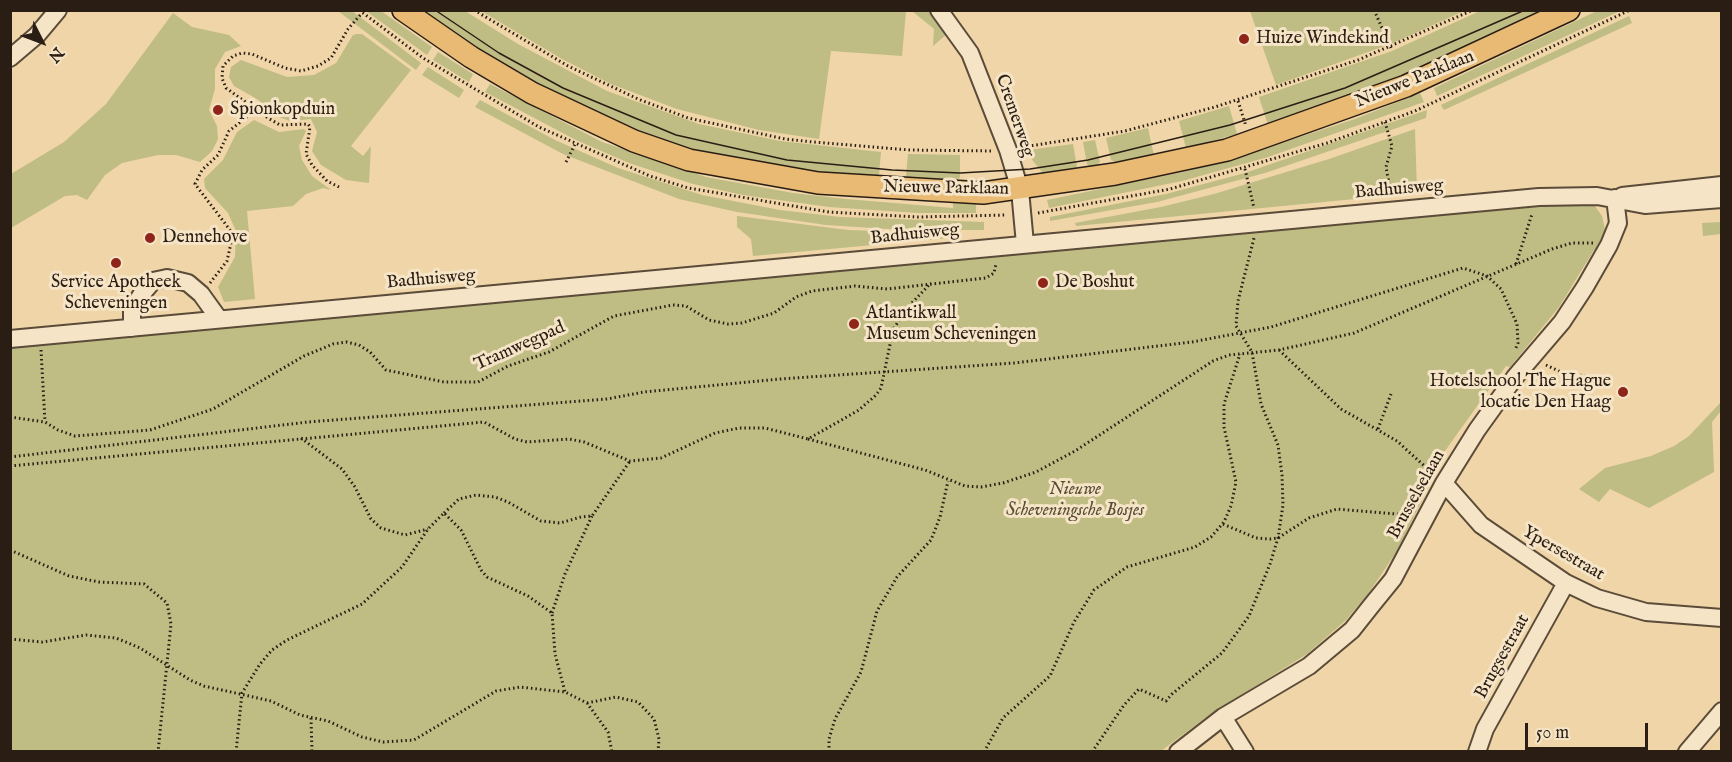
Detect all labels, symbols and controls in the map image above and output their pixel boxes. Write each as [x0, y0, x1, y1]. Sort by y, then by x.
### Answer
north arrow [12, 12, 72, 72]
place label: Huize Windekind [1256, 28, 1389, 50]
marker: Huize Windekind [1237, 32, 1251, 46]
text: N [43, 42, 67, 66]
street label: Nieuwe Parklaan [1353, 46, 1477, 114]
street label: Cremerweg [990, 72, 1038, 160]
place label: Spionkopduin [230, 99, 335, 121]
marker: Spionkopduin [211, 103, 225, 117]
street label: Badhuisweg [1354, 175, 1444, 205]
street label: Nieuwe Parklaan [883, 177, 1009, 201]
street label: Badhuisweg [870, 220, 960, 250]
place label: Dennehove [162, 227, 247, 249]
marker: Dennehove [143, 231, 157, 245]
marker: Service Apotheek Scheveningen [109, 256, 123, 270]
street label: Badhuisweg [386, 265, 476, 295]
place label: Service Apotheek Scheveningen [51, 272, 181, 314]
place label: De Boshut [1055, 272, 1135, 294]
marker: De Boshut [1036, 276, 1050, 290]
place label: Atlantikwall Museum Scheveningen [866, 303, 1036, 346]
street label: Tramwegpad [471, 317, 569, 377]
marker: Atlantikwall Museum Scheveningen [847, 317, 861, 331]
place label: Hotelschool The Hague locatie Den Haag [1429, 371, 1611, 413]
marker: Hotelschool The Hague locatie Den Haag [1616, 385, 1630, 399]
street label: Brusselselaan [1384, 447, 1450, 543]
park label: Nieuwe Scheveningsche Bosjes [1006, 479, 1144, 522]
street label: Ypersestraat [1518, 522, 1608, 586]
street label: Brugsestraat [1471, 611, 1535, 703]
scale bar [1528, 711, 1651, 749]
text: 50 m [1536, 722, 1569, 745]

